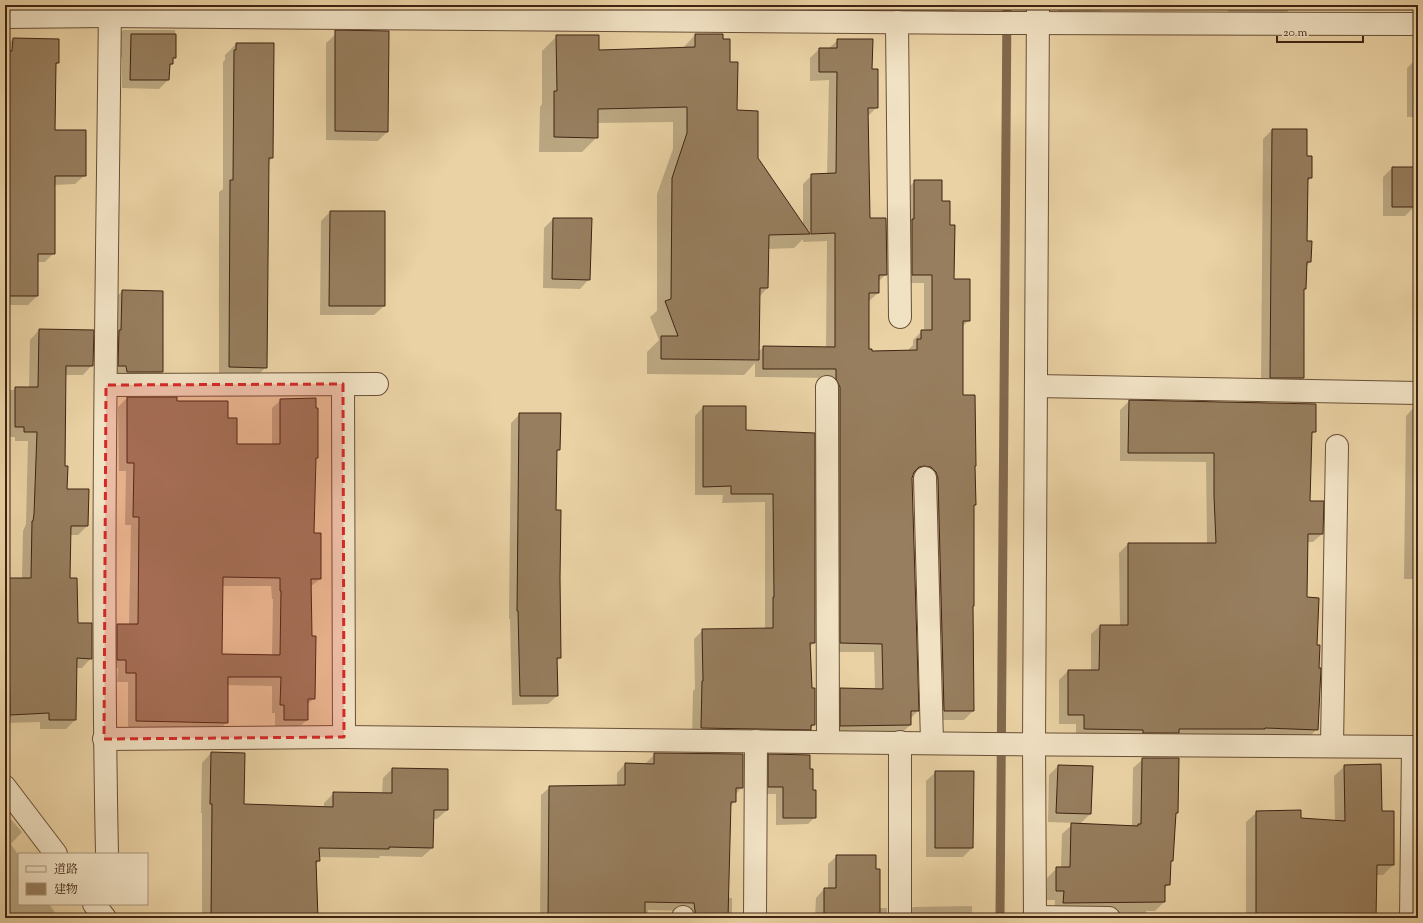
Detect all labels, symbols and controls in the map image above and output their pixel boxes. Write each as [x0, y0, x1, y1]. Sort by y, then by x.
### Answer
scale bar [1277, 18, 1363, 44]
text: 20 m [1283, 24, 1308, 42]
legend [18, 853, 148, 905]
text: 道路 [54, 861, 78, 879]
text: 建物 [54, 881, 78, 899]

